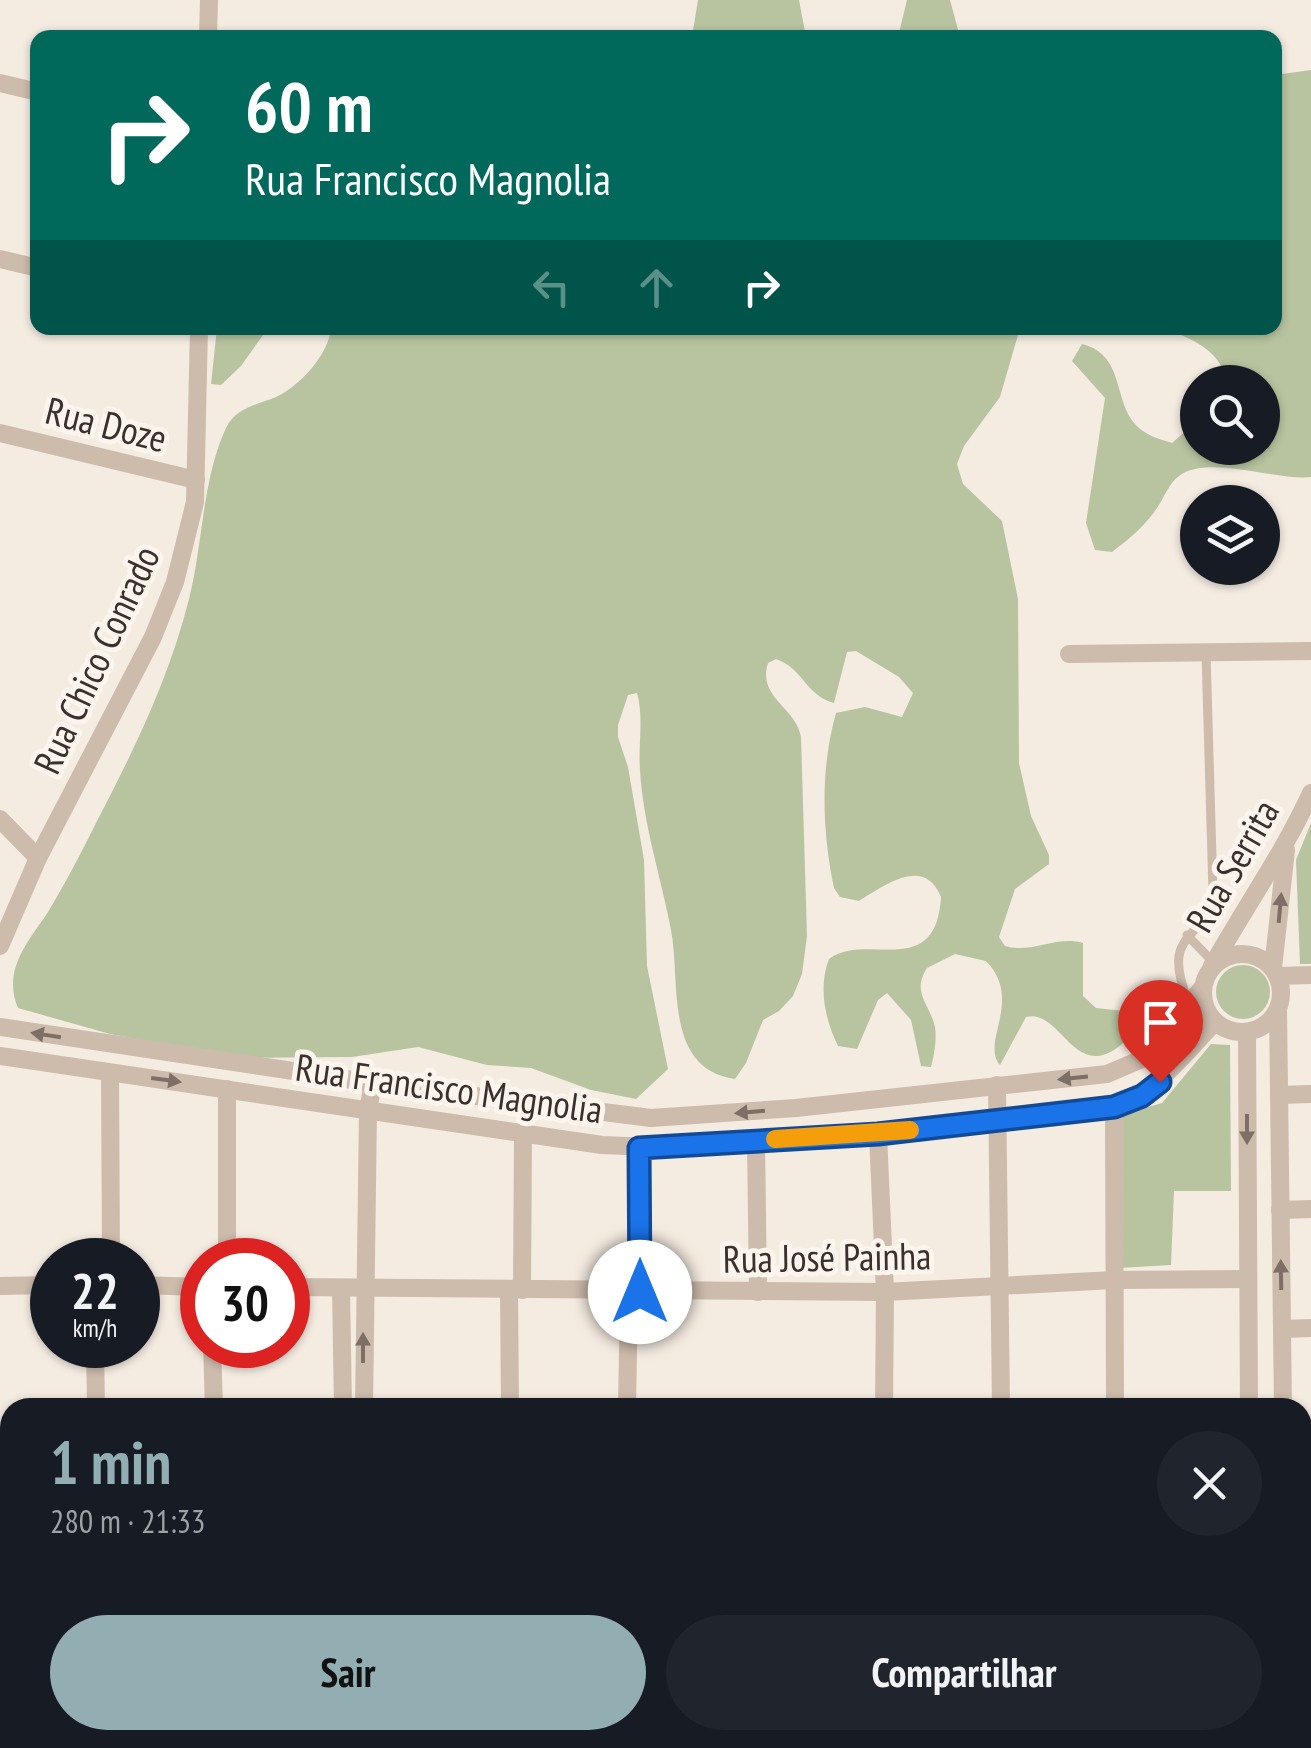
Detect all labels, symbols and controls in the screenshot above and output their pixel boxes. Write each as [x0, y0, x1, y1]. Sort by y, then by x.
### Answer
text: 60 m [245, 61, 373, 151]
icon: right [80, 70, 210, 200]
text: Rua Francisco Magnolia [245, 149, 611, 207]
icon: left [524, 260, 579, 315]
icon: ahead [629, 260, 684, 315]
icon: right [734, 260, 789, 315]
map controls [1180, 365, 1280, 585]
button: search [1180, 365, 1280, 465]
street label: Rua Doze [41, 385, 172, 462]
button: layers [1180, 485, 1280, 585]
street label: Rua Chico Conrado [22, 538, 170, 781]
street label: Rua Serrita [1174, 790, 1289, 940]
one-way arrow [1272, 891, 1288, 923]
pin [1118, 980, 1203, 1083]
icon: arrive [1133, 995, 1188, 1050]
one-way arrow [30, 1027, 61, 1042]
street label: Rua Francisco Magnolia [293, 1042, 606, 1133]
one-way arrow [1057, 1070, 1089, 1086]
one-way arrow [150, 1073, 182, 1089]
one-way arrow [734, 1104, 765, 1120]
one-way arrow [1240, 1114, 1256, 1146]
street label: Rua José Painha [722, 1230, 932, 1283]
speed limit sign: 30 [180, 1238, 310, 1368]
position arrow [588, 1240, 692, 1344]
text: 22 [71, 1258, 119, 1323]
one-way arrow [1273, 1259, 1289, 1291]
text: km/h [73, 1312, 117, 1344]
one-way arrow [355, 1331, 371, 1363]
text: 1 min [50, 1423, 171, 1501]
button: close [1157, 1431, 1262, 1536]
text: 280 m · 21:33 [50, 1500, 205, 1542]
button: Sair [50, 1615, 646, 1730]
button: Compartilhar [666, 1615, 1262, 1730]

